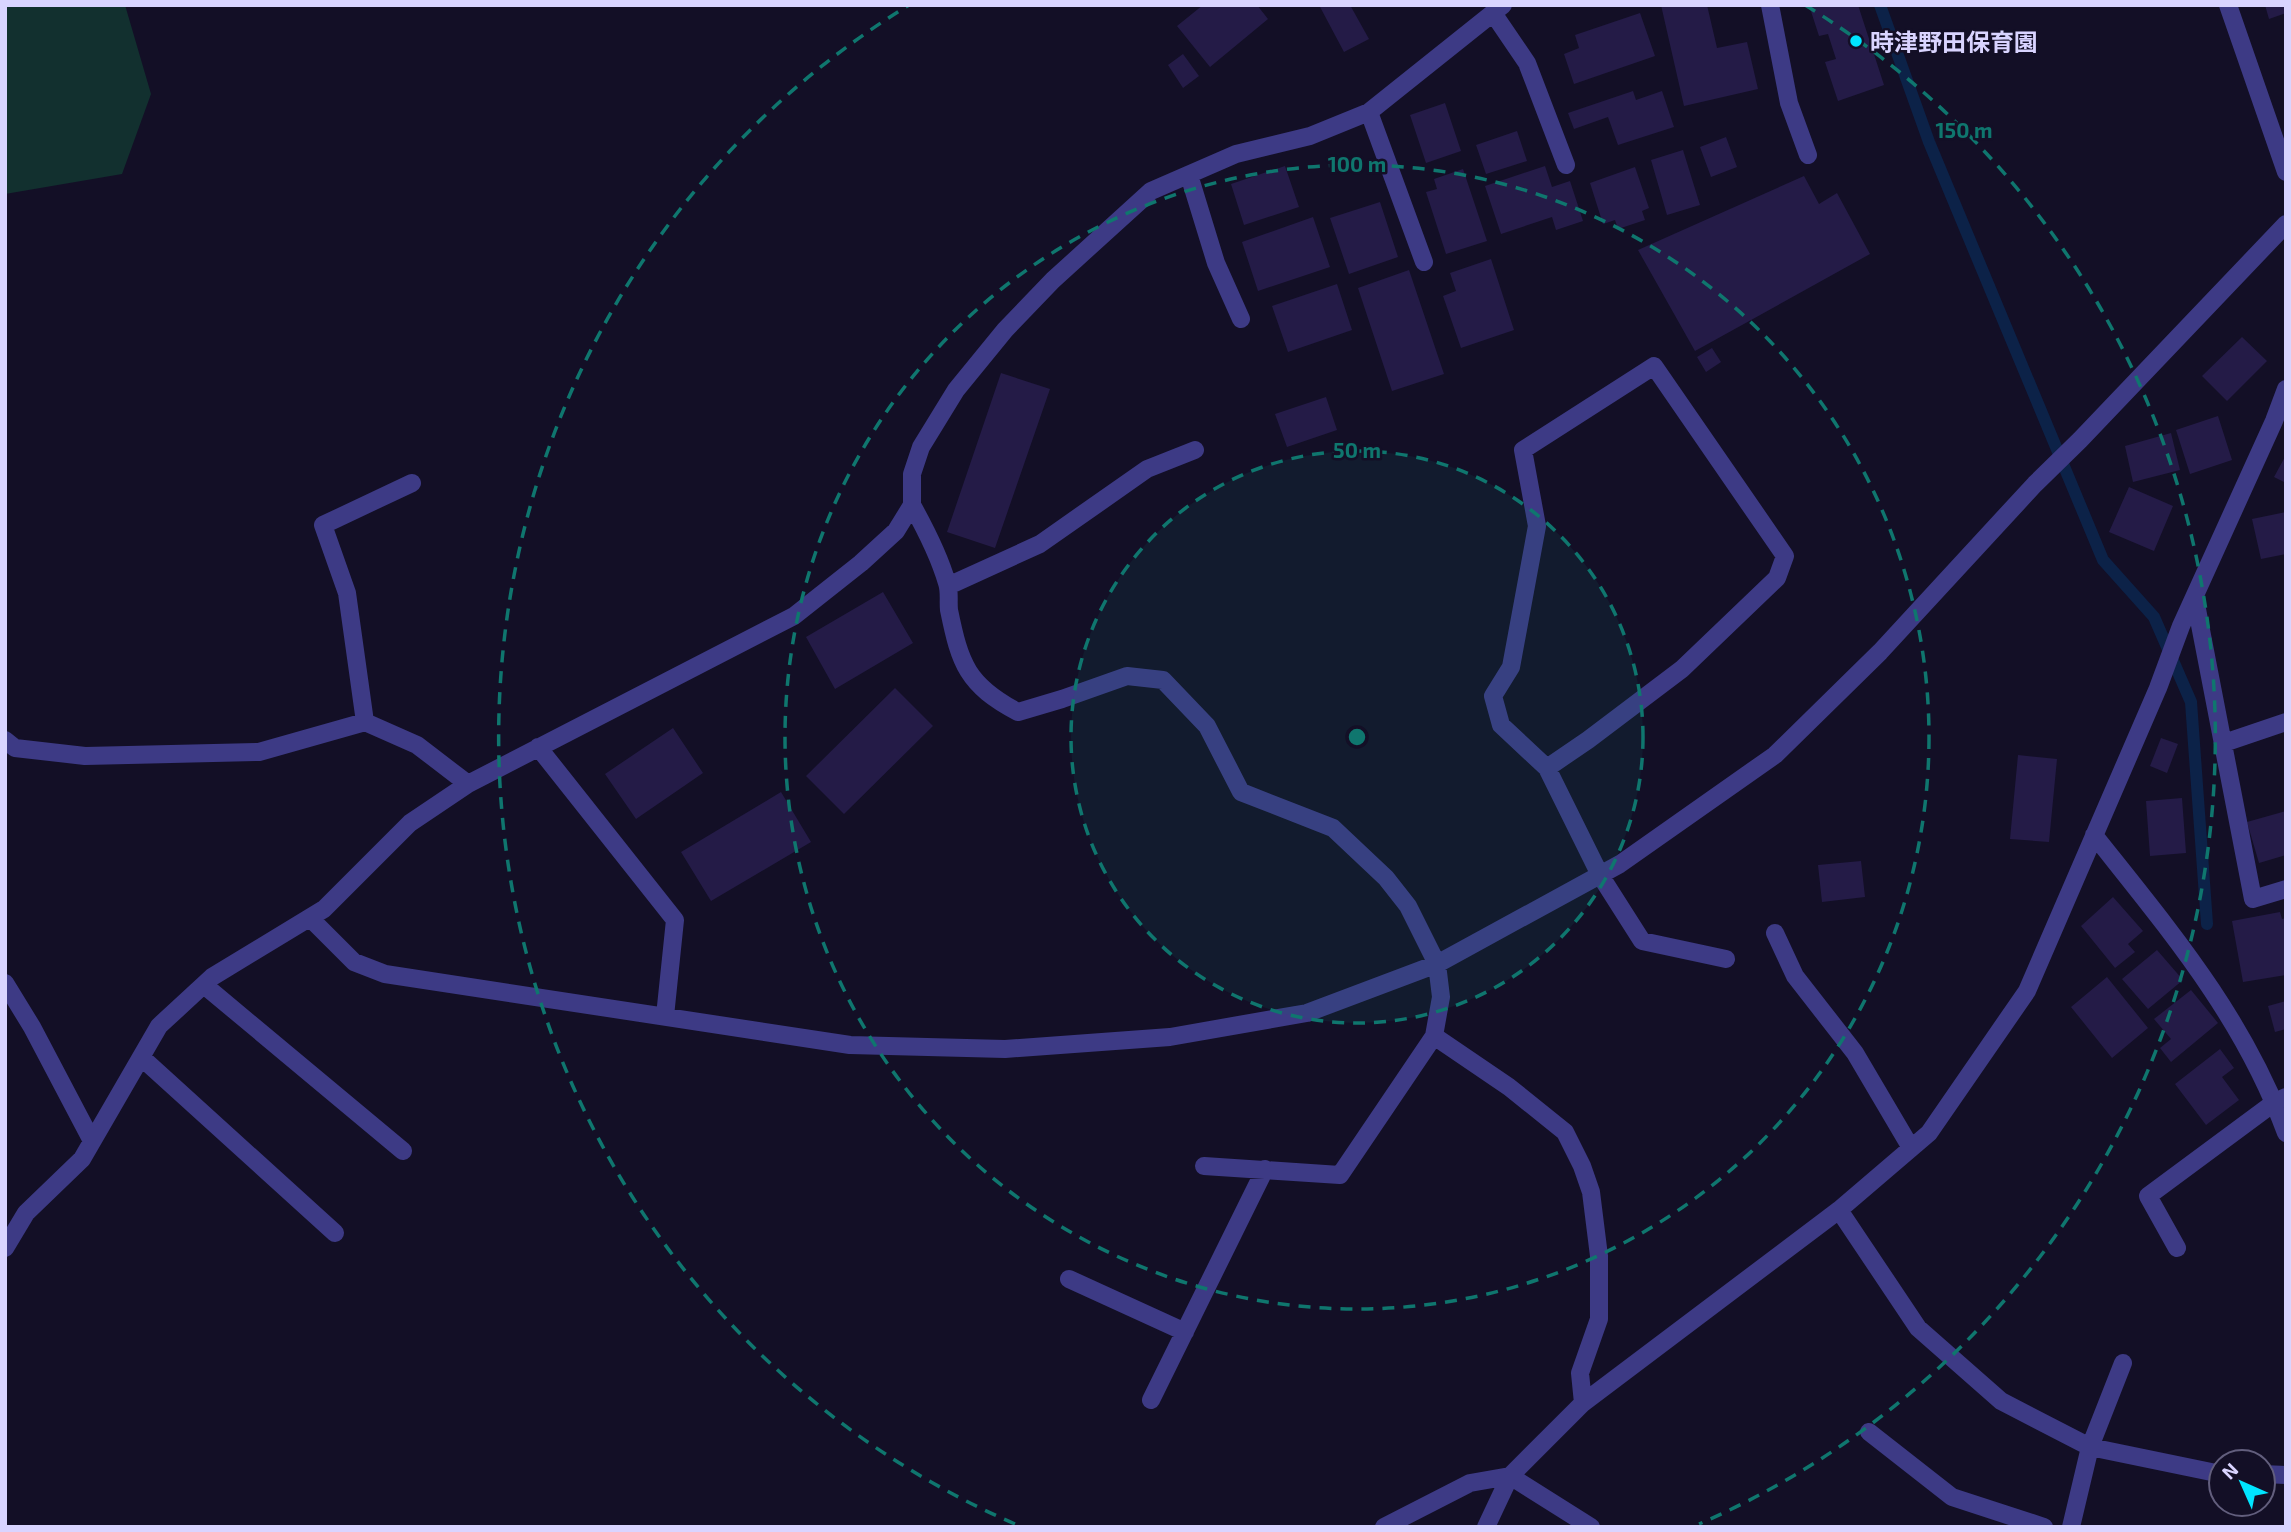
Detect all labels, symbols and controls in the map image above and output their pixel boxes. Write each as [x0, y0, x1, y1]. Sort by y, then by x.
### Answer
place label: 時津野田保育園 [1870, 27, 2038, 56]
marker: 時津野田保育園 [1848, 33, 1864, 49]
text: 150 m [1936, 117, 1992, 142]
text: 100 m [1328, 151, 1386, 176]
text: 50 m [1333, 437, 1381, 462]
centre of rings [1345, 725, 1369, 749]
north arrow [2207, 1448, 2277, 1518]
text: N [2217, 1458, 2243, 1484]

